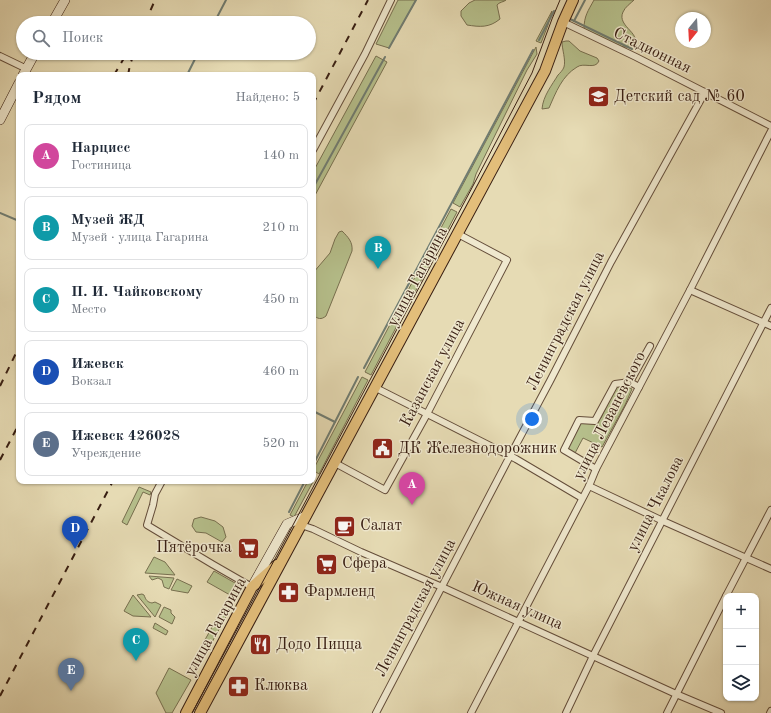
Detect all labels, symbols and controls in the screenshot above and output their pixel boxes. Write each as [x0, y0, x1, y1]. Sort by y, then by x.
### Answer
north arrow [675, 12, 711, 48]
search box [16, 16, 316, 60]
street label: Стадионная [611, 25, 693, 77]
icon: search [30, 27, 52, 49]
text: Поиск [62, 31, 103, 46]
school or university icon: Детский сад № 60 [586, 84, 612, 110]
place label: Детский сад № 60 [614, 89, 745, 105]
text: Рядом [32, 90, 81, 107]
text: Найдено: 5 [236, 91, 300, 104]
text: Нарцисс [71, 141, 131, 156]
text: A [41, 149, 51, 162]
text: 140 m [262, 149, 299, 162]
text: Гостиница [71, 159, 131, 172]
text: Музей ЖД [71, 213, 144, 228]
text: B [41, 221, 51, 234]
text: 210 m [262, 221, 299, 234]
street label: улица Гагарина [385, 224, 451, 330]
text: Музей · улица Гагарина [71, 231, 208, 244]
pin: B [365, 236, 391, 269]
street label: Ленинградская улица [524, 249, 608, 393]
text: П. И. Чайковскому [71, 285, 203, 300]
text: C [42, 293, 50, 306]
text: 450 m [262, 293, 299, 306]
text: Место [71, 303, 106, 316]
street label: Казанская улица [398, 316, 468, 430]
street label: улица Леваневского [571, 349, 649, 483]
text: Ижевск [71, 357, 124, 372]
text: D [41, 365, 51, 378]
text: 460 m [262, 365, 299, 378]
text: Вокзал [71, 375, 112, 388]
your location [522, 409, 542, 429]
text: Ижевск 426028 [71, 429, 180, 444]
public building icon: ДК Железнодорожник [370, 436, 396, 462]
text: E [42, 437, 50, 450]
text: 520 m [262, 437, 299, 450]
place label: ДК Железнодорожник [398, 441, 557, 457]
text: Учреждение [71, 447, 141, 460]
street label: улица Чкалова [625, 454, 687, 554]
pin: A [399, 472, 425, 505]
cafe icon: Салат [332, 513, 358, 539]
pin: D [62, 516, 88, 549]
place label: Салат [360, 518, 402, 534]
supermarket icon: Пятёрочка [235, 535, 261, 561]
street label: Ленинградская улица [373, 536, 459, 680]
place label: Пятёрочка [156, 540, 232, 556]
supermarket icon: Сфера [313, 551, 339, 577]
place label: Сфера [342, 556, 387, 572]
street label: улица Гагарина [182, 575, 250, 679]
pharmacy icon: Фармленд [276, 579, 302, 605]
street label: Южная улица [469, 579, 565, 633]
place label: Фармленд [304, 584, 375, 600]
map controls [723, 593, 759, 701]
button: + [723, 593, 759, 629]
pin: C [123, 628, 149, 661]
button: − [723, 629, 759, 665]
restaurant icon: Додо Пицца [247, 632, 273, 658]
place label: Додо Пицца [276, 637, 362, 653]
pin: E [58, 658, 84, 691]
button: layers [723, 665, 759, 701]
pharmacy icon: Клюква [226, 673, 252, 699]
place label: Клюква [254, 678, 308, 694]

